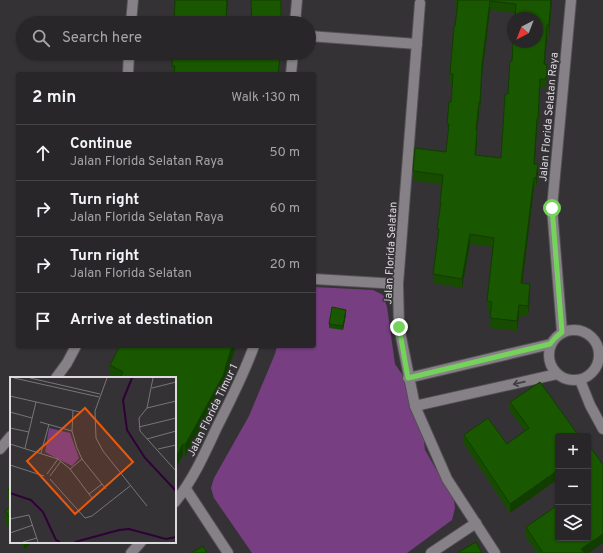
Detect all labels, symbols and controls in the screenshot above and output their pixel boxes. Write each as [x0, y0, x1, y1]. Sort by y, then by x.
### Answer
north arrow [507, 12, 543, 48]
search box [16, 16, 316, 60]
icon: search [30, 27, 52, 49]
text: Search here [62, 29, 142, 48]
street label: Jalan Florida Selatan Raya [536, 52, 562, 182]
text: 2 min [32, 87, 76, 109]
text: Walk · 130 m [231, 90, 300, 106]
text: Continue [70, 135, 132, 154]
icon: ahead [32, 142, 54, 164]
text: 50 m [270, 145, 300, 161]
text: Jalan Florida Selatan Raya [70, 154, 224, 170]
text: Turn right [70, 191, 139, 210]
icon: right [32, 198, 54, 220]
route start [543, 199, 561, 217]
text: 60 m [270, 201, 300, 217]
street label: Jalan Florida Selatan [381, 201, 401, 305]
text: Jalan Florida Selatan Raya [70, 210, 224, 226]
text: Turn right [70, 247, 139, 266]
icon: right [32, 254, 54, 276]
text: 20 m [270, 257, 300, 273]
text: Jalan Florida Selatan [70, 266, 192, 282]
icon: arrive [32, 310, 54, 332]
text: Arrive at destination [70, 311, 213, 330]
route end [390, 318, 408, 336]
street label: Jalan Florida Timur 1 [184, 362, 241, 459]
inset map [10, 377, 176, 543]
one-way arrow [513, 379, 526, 387]
map controls [555, 433, 591, 541]
button: + [555, 433, 591, 469]
button: − [555, 469, 591, 505]
button: layers [555, 505, 591, 541]

